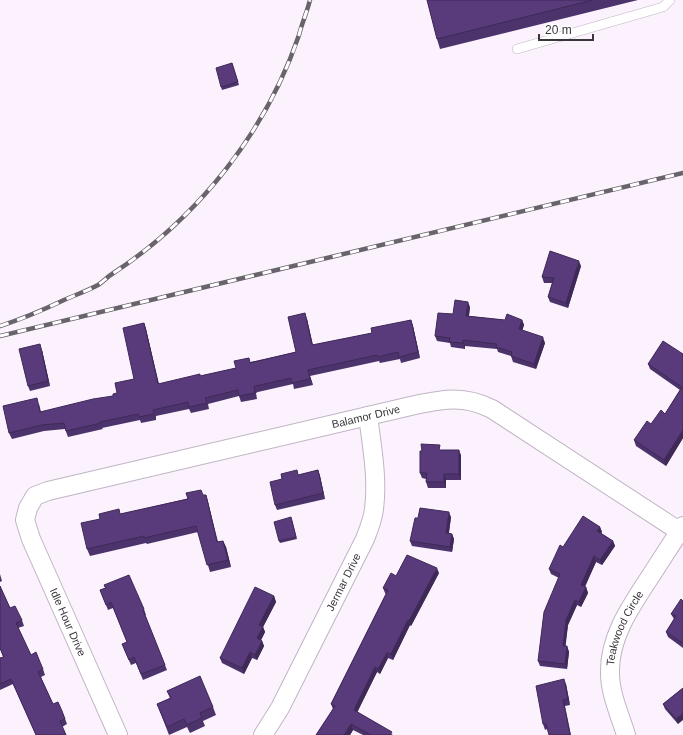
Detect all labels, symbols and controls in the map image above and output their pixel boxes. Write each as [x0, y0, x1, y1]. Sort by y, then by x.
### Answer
scale bar [539, 16, 593, 42]
text: 20 m [545, 23, 572, 37]
street label: Balamor Drive [330, 403, 401, 430]
street label: Jermar Drive [324, 551, 363, 613]
street label: Idle Hour Drive [48, 586, 88, 658]
street label: Teakwood Circle [604, 588, 645, 666]

